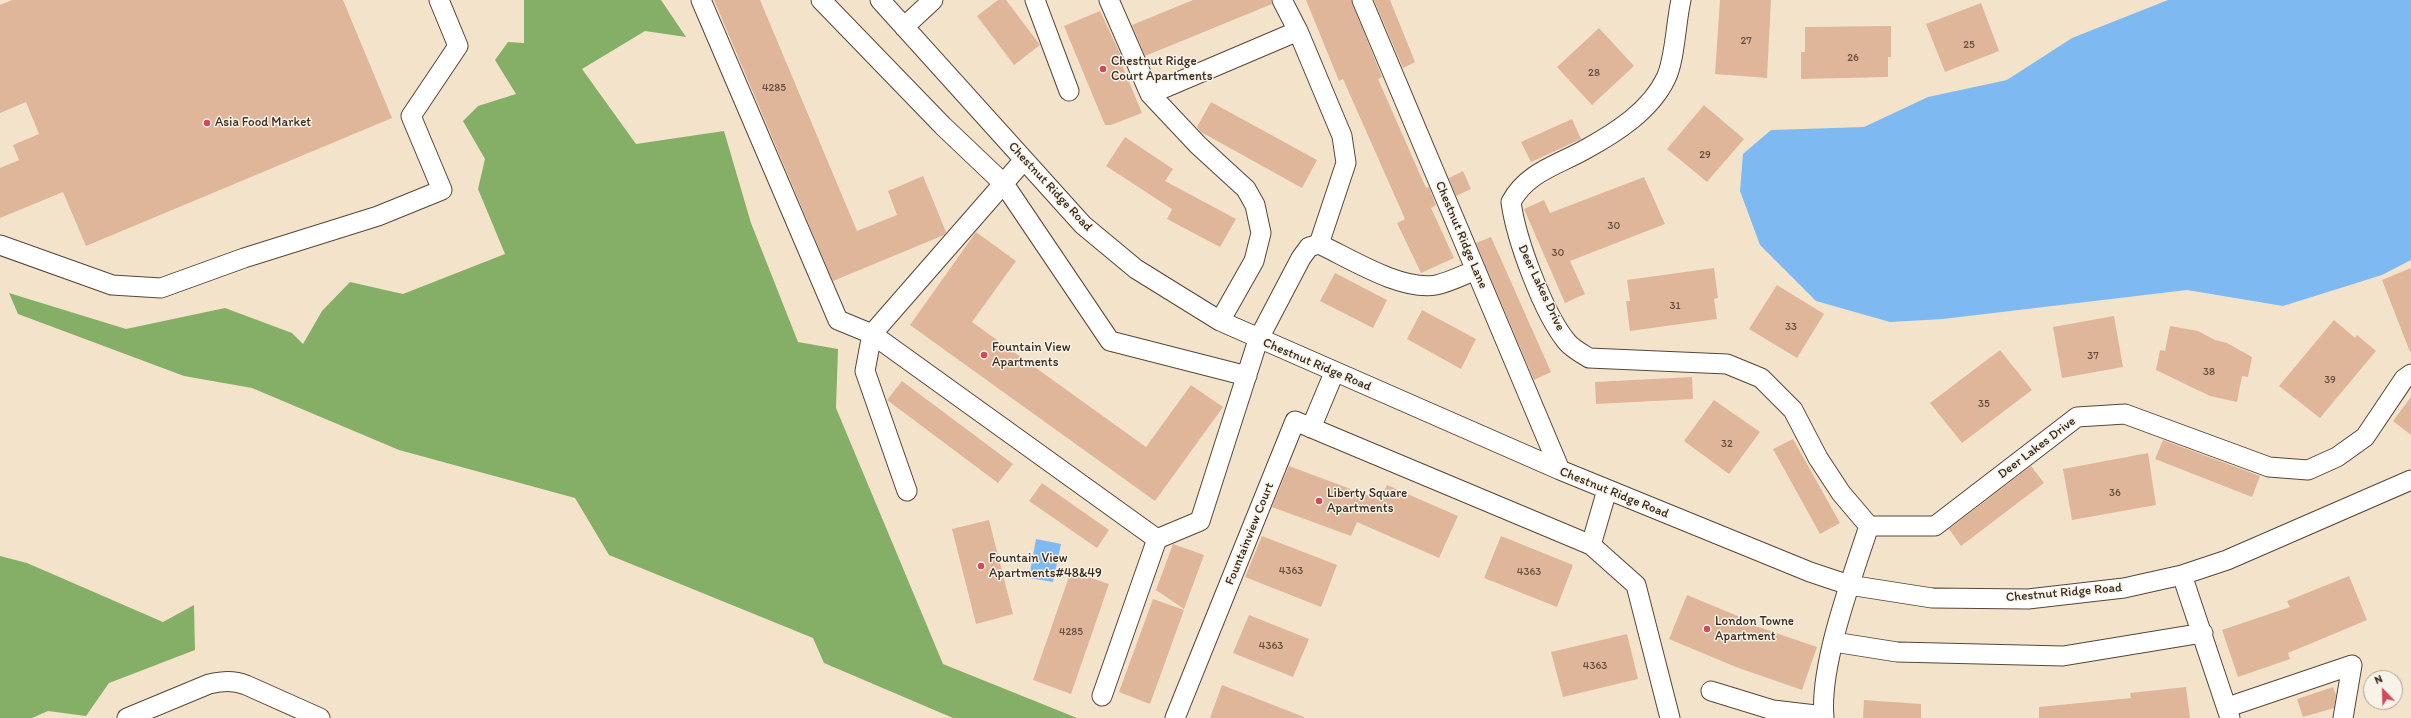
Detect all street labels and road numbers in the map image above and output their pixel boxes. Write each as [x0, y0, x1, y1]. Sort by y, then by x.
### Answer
street label: Chestnut Ridge Road [1005, 139, 1095, 235]
street label: Chestnut Ridge Lane [1431, 179, 1491, 291]
street label: Deer Lakes Drive [1514, 242, 1568, 334]
street label: Chestnut Ridge Road [1260, 335, 1374, 395]
street label: Deer Lakes Drive [1995, 414, 2079, 482]
street label: Chestnut Ridge Road [1557, 464, 1671, 522]
street label: Fountainview Court [1222, 480, 1278, 588]
street label: Chestnut Ridge Road [2005, 580, 2123, 606]

